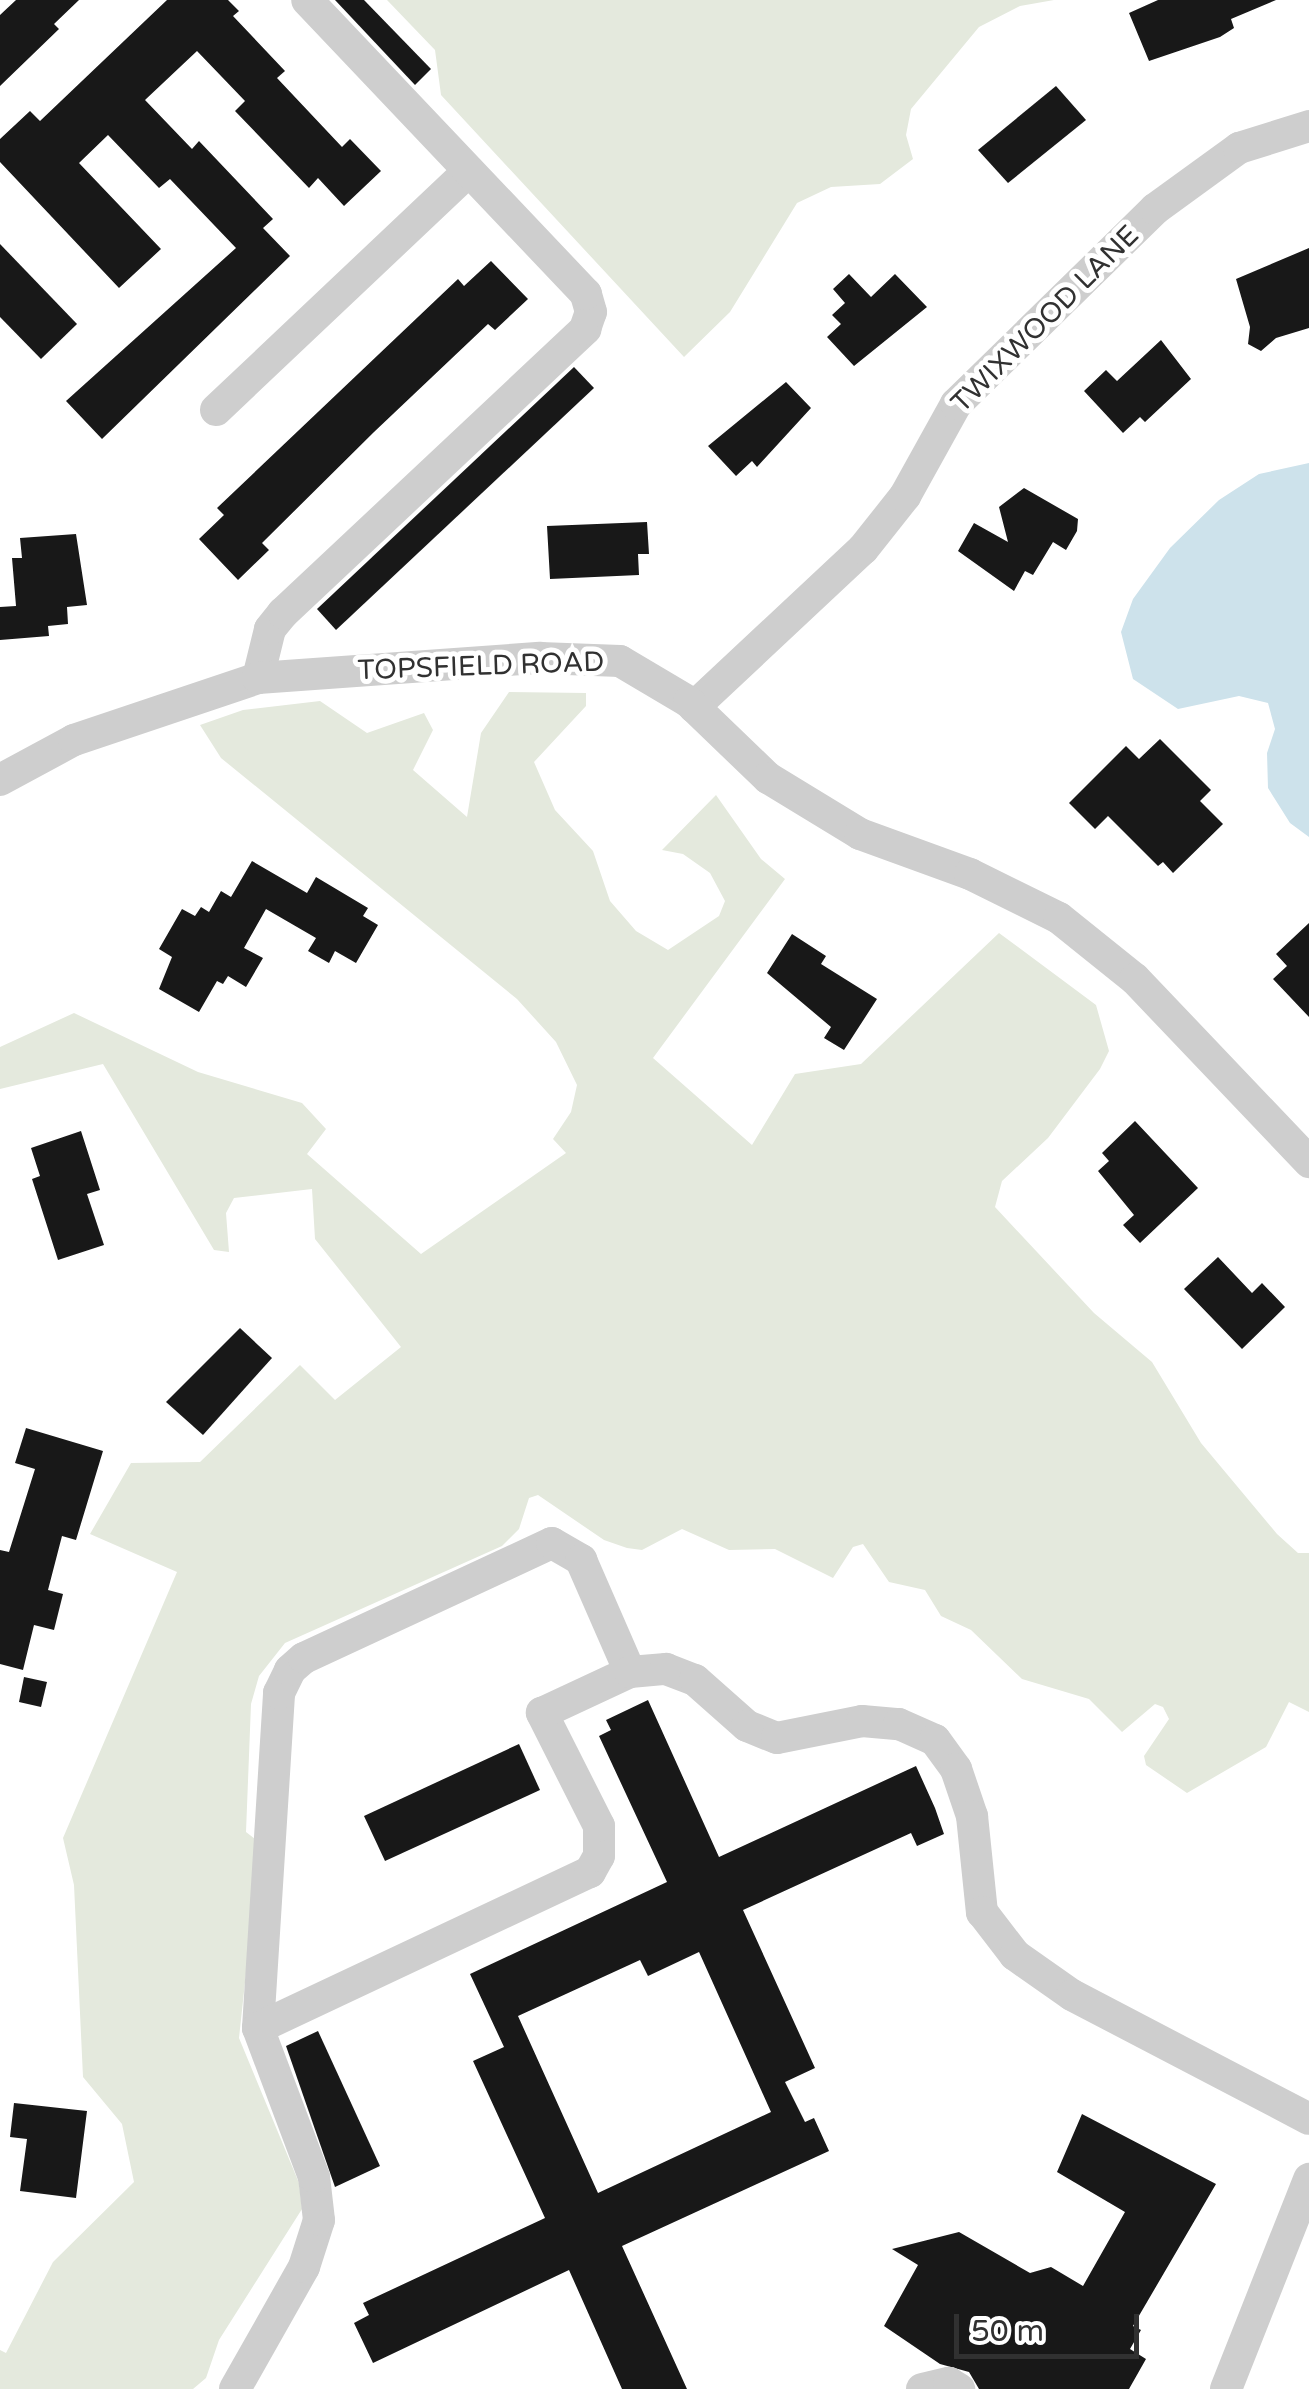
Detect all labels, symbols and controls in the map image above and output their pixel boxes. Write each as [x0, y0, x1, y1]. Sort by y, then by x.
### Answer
street label: TWIXWOOD LANE [944, 218, 1146, 420]
street label: TOPSFIELD ROAD [357, 645, 605, 687]
scale bar [959, 2294, 1144, 2356]
text: 50 m [971, 2313, 1044, 2350]

